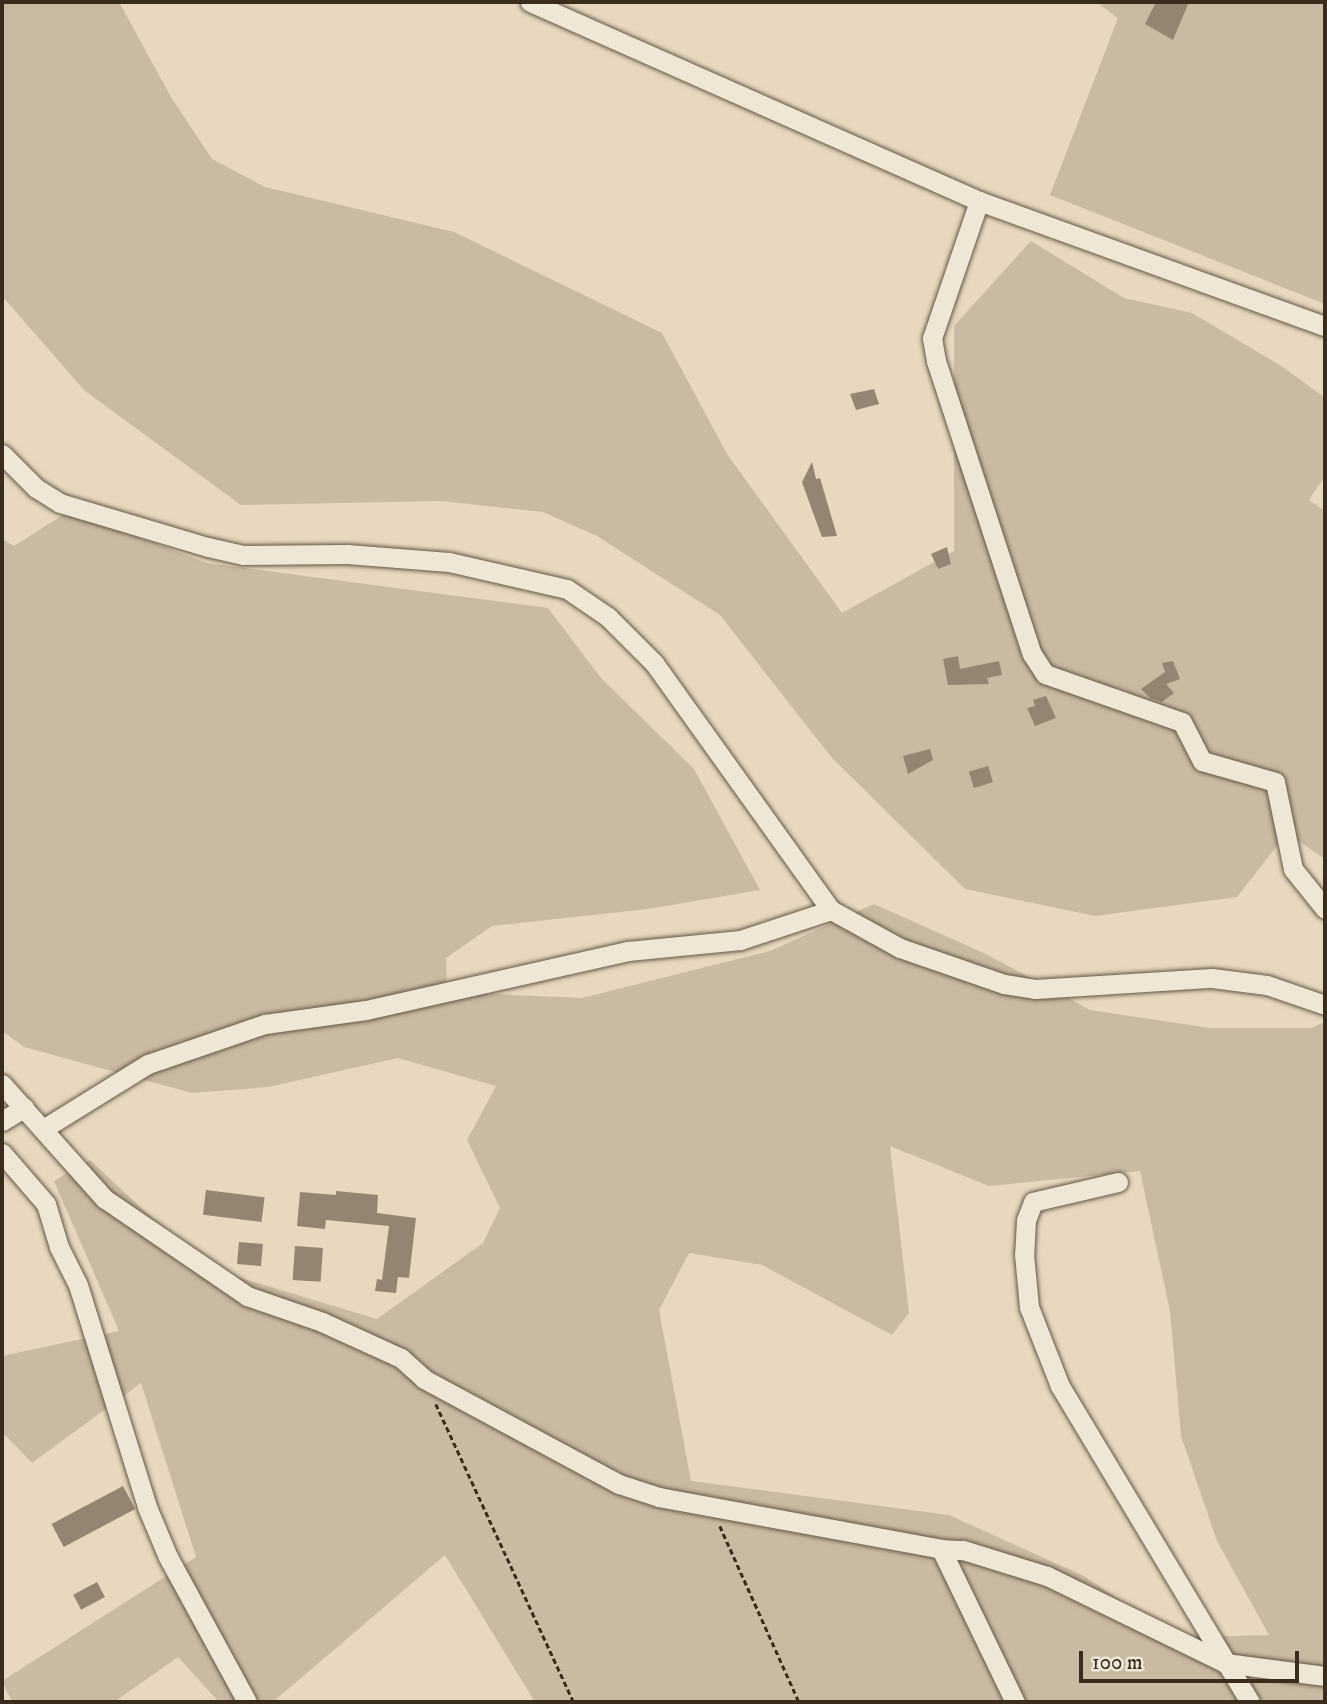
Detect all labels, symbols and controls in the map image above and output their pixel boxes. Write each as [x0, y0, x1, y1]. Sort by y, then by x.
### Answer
scale bar [1082, 1638, 1302, 1682]
text: 100 m [1092, 1650, 1143, 1676]

